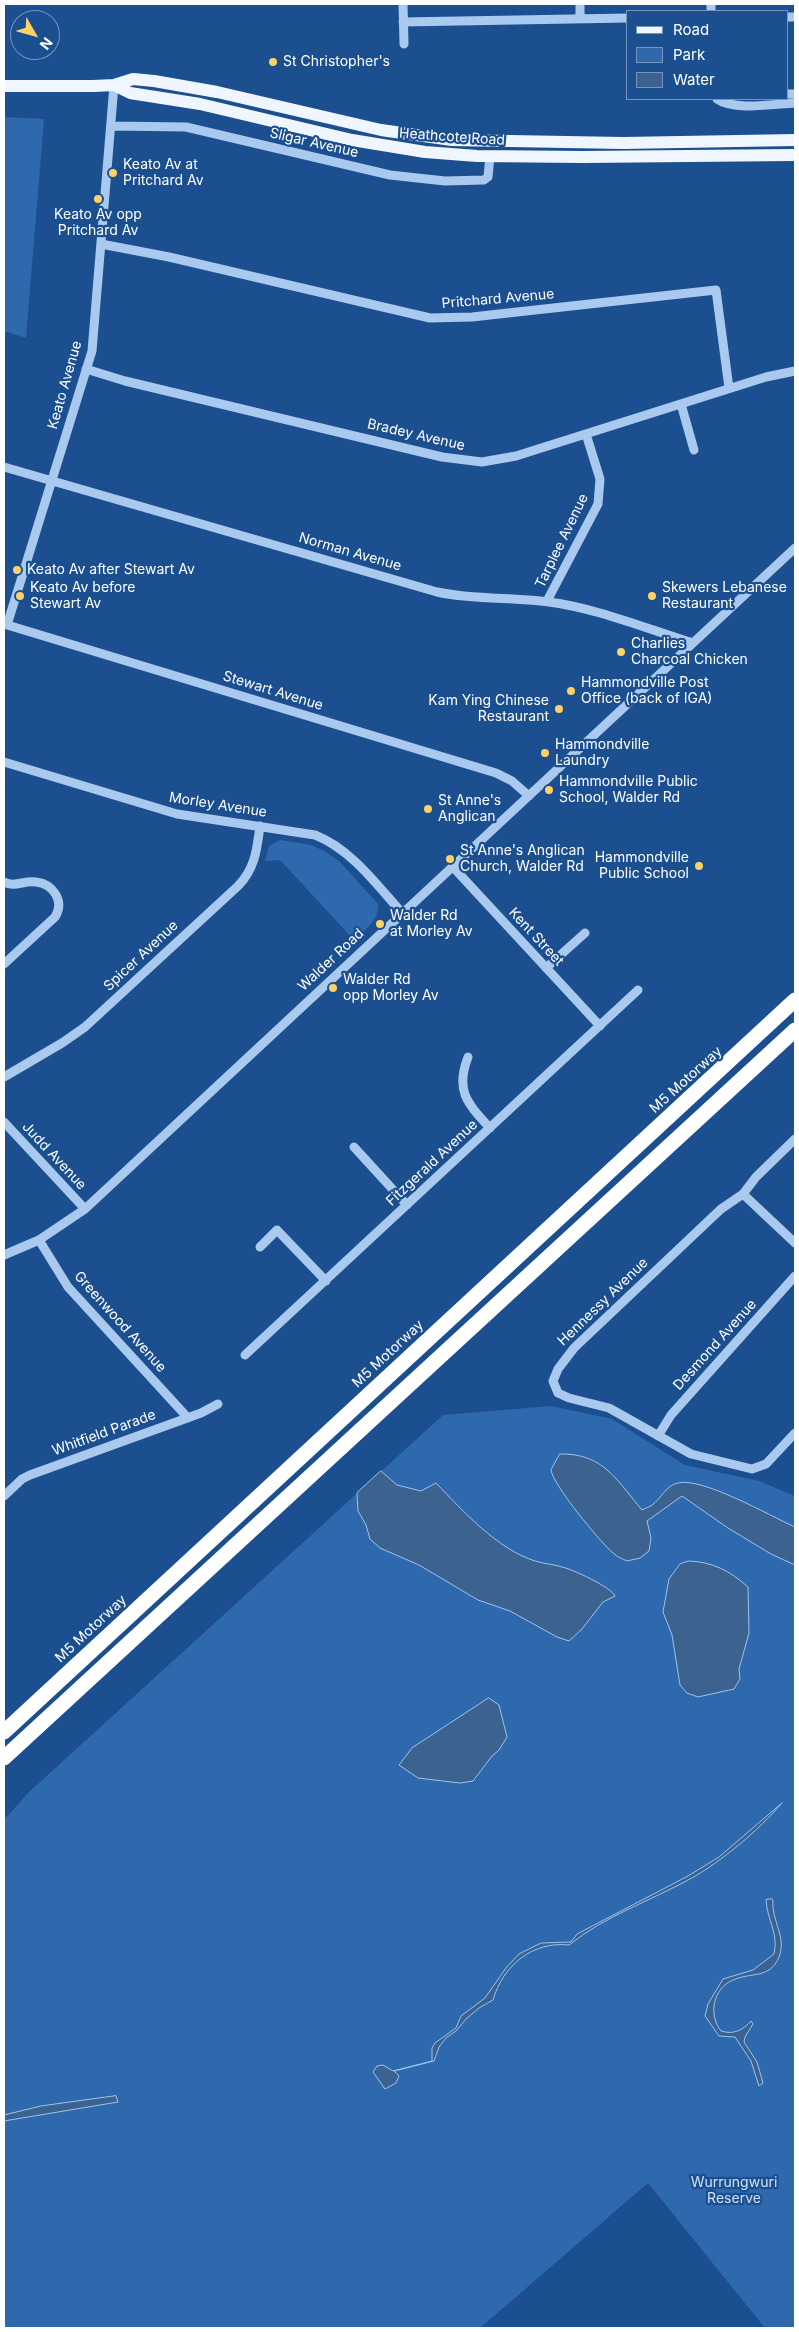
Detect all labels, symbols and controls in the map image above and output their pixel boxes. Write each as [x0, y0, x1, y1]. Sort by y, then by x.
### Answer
north arrow [10, 10, 60, 60]
legend [626, 10, 789, 100]
text: Road [673, 20, 709, 39]
text: N [36, 34, 56, 53]
text: Park [673, 45, 705, 64]
place label: St Christopher's [283, 54, 390, 70]
marker: St Christopher's [267, 56, 279, 68]
text: Water [673, 70, 715, 89]
street label: Sligar Avenue [268, 125, 360, 161]
street label: Heathcote Road [398, 125, 506, 149]
place label: Keato Av at Pritchard Av [123, 157, 204, 190]
marker: Keato Av at Pritchard Av [107, 167, 119, 179]
marker: Keato Av opp Pritchard Av [92, 193, 104, 205]
place label: Keato Av opp Pritchard Av [54, 207, 142, 240]
street label: Pritchard Avenue [441, 286, 555, 312]
street label: Keato Avenue [44, 339, 86, 431]
street label: Bradey Avenue [366, 416, 466, 454]
street label: Tarplee Avenue [532, 491, 592, 591]
street label: Norman Avenue [297, 529, 403, 575]
place label: Keato Av after Stewart Av [27, 562, 195, 578]
marker: Keato Av after Stewart Av [11, 564, 23, 576]
place label: Keato Av before Stewart Av [30, 580, 135, 612]
place label: Skewers Lebanese Restaurant [662, 580, 787, 612]
marker: Keato Av before Stewart Av [14, 590, 26, 602]
marker: Skewers Lebanese Restaurant [646, 590, 658, 602]
place label: Charlies Charcoal Chicken [631, 636, 748, 669]
marker: Charlies Charcoal Chicken [615, 646, 627, 658]
street label: Stewart Avenue [221, 668, 325, 714]
place label: Hammondville Post Office (back of IGA) [581, 675, 712, 708]
marker: Hammondville Post Office (back of IGA) [565, 685, 577, 697]
place label: Kam Ying Chinese Restaurant [428, 693, 549, 726]
marker: Kam Ying Chinese Restaurant [553, 703, 565, 715]
place label: Hammondville Laundry [555, 737, 649, 770]
marker: Hammondville Laundry [539, 747, 551, 759]
place label: Hammondville Public School, Walder Rd [559, 774, 698, 806]
marker: Hammondville Public School, Walder Rd [543, 784, 555, 796]
street label: Morley Avenue [168, 789, 268, 821]
place label: St Anne's Anglican [438, 793, 501, 826]
marker: St Anne's Anglican [422, 803, 434, 815]
place label: St Anne's Anglican Church, Walder Rd [460, 843, 585, 876]
place label: Hammondville Public School [595, 850, 689, 882]
marker: St Anne's Anglican Church, Walder Rd [444, 853, 456, 865]
marker: Hammondville Public School [693, 860, 705, 872]
street label: Kent Street [505, 904, 567, 970]
place label: Walder Rd at Morley Av [390, 908, 473, 940]
street label: Spicer Avenue [100, 917, 182, 995]
marker: Walder Rd at Morley Av [374, 918, 386, 930]
street label: Walder Road [295, 925, 367, 995]
place label: Walder Rd opp Morley Av [343, 972, 439, 1004]
marker: Walder Rd opp Morley Av [327, 982, 339, 994]
street label: M5 Motorway [646, 1043, 726, 1117]
street label: Fitzgerald Avenue [383, 1116, 481, 1210]
street label: Judd Avenue [18, 1119, 90, 1193]
street label: Hennessy Avenue [554, 1255, 652, 1349]
street label: Greenwood Avenue [70, 1268, 170, 1376]
street label: Desmond Avenue [670, 1296, 760, 1394]
street label: M5 Motorway [349, 1317, 427, 1391]
street label: Whitfield Parade [50, 1406, 158, 1460]
street label: M5 Motorway [52, 1592, 130, 1666]
park label: Wurrungwuri Reserve [691, 2175, 777, 2208]

